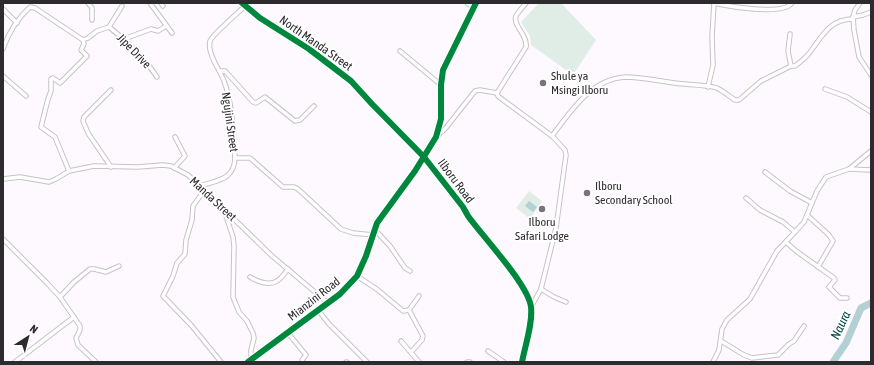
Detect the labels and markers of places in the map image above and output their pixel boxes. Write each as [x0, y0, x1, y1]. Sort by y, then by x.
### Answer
place label: Shule ya Msingi Ilboru [551, 69, 609, 97]
marker: Shule ya Msingi Ilboru [538, 78, 548, 88]
place label: Ilboru Secondary School [595, 179, 673, 207]
marker: Ilboru Secondary School [582, 188, 592, 198]
marker: Ilboru Safari Lodge [537, 204, 547, 214]
place label: Ilboru Safari Lodge [515, 215, 569, 243]

